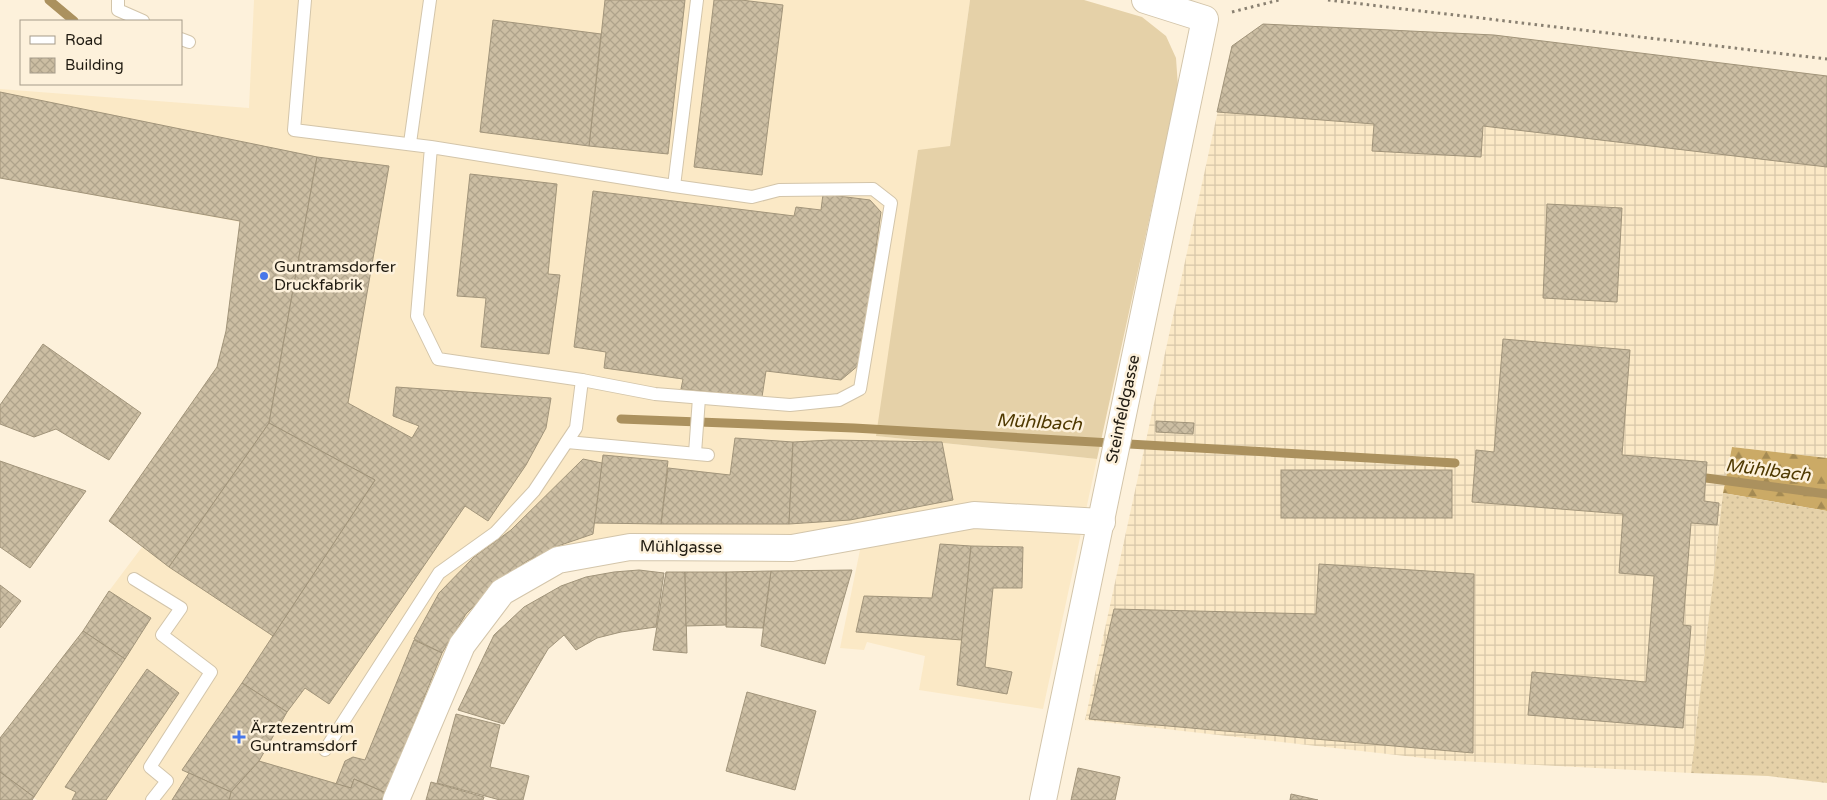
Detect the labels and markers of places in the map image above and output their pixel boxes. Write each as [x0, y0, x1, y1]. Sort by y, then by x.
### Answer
place label: Guntramsdorfer Druckfabrik [274, 257, 397, 295]
marker: Guntramsdorfer Druckfabrik [258, 270, 270, 282]
place label: Ärztezentrum Guntramsdorf [250, 718, 358, 756]
marker: Ärztezentrum Guntramsdorf [232, 730, 246, 744]

